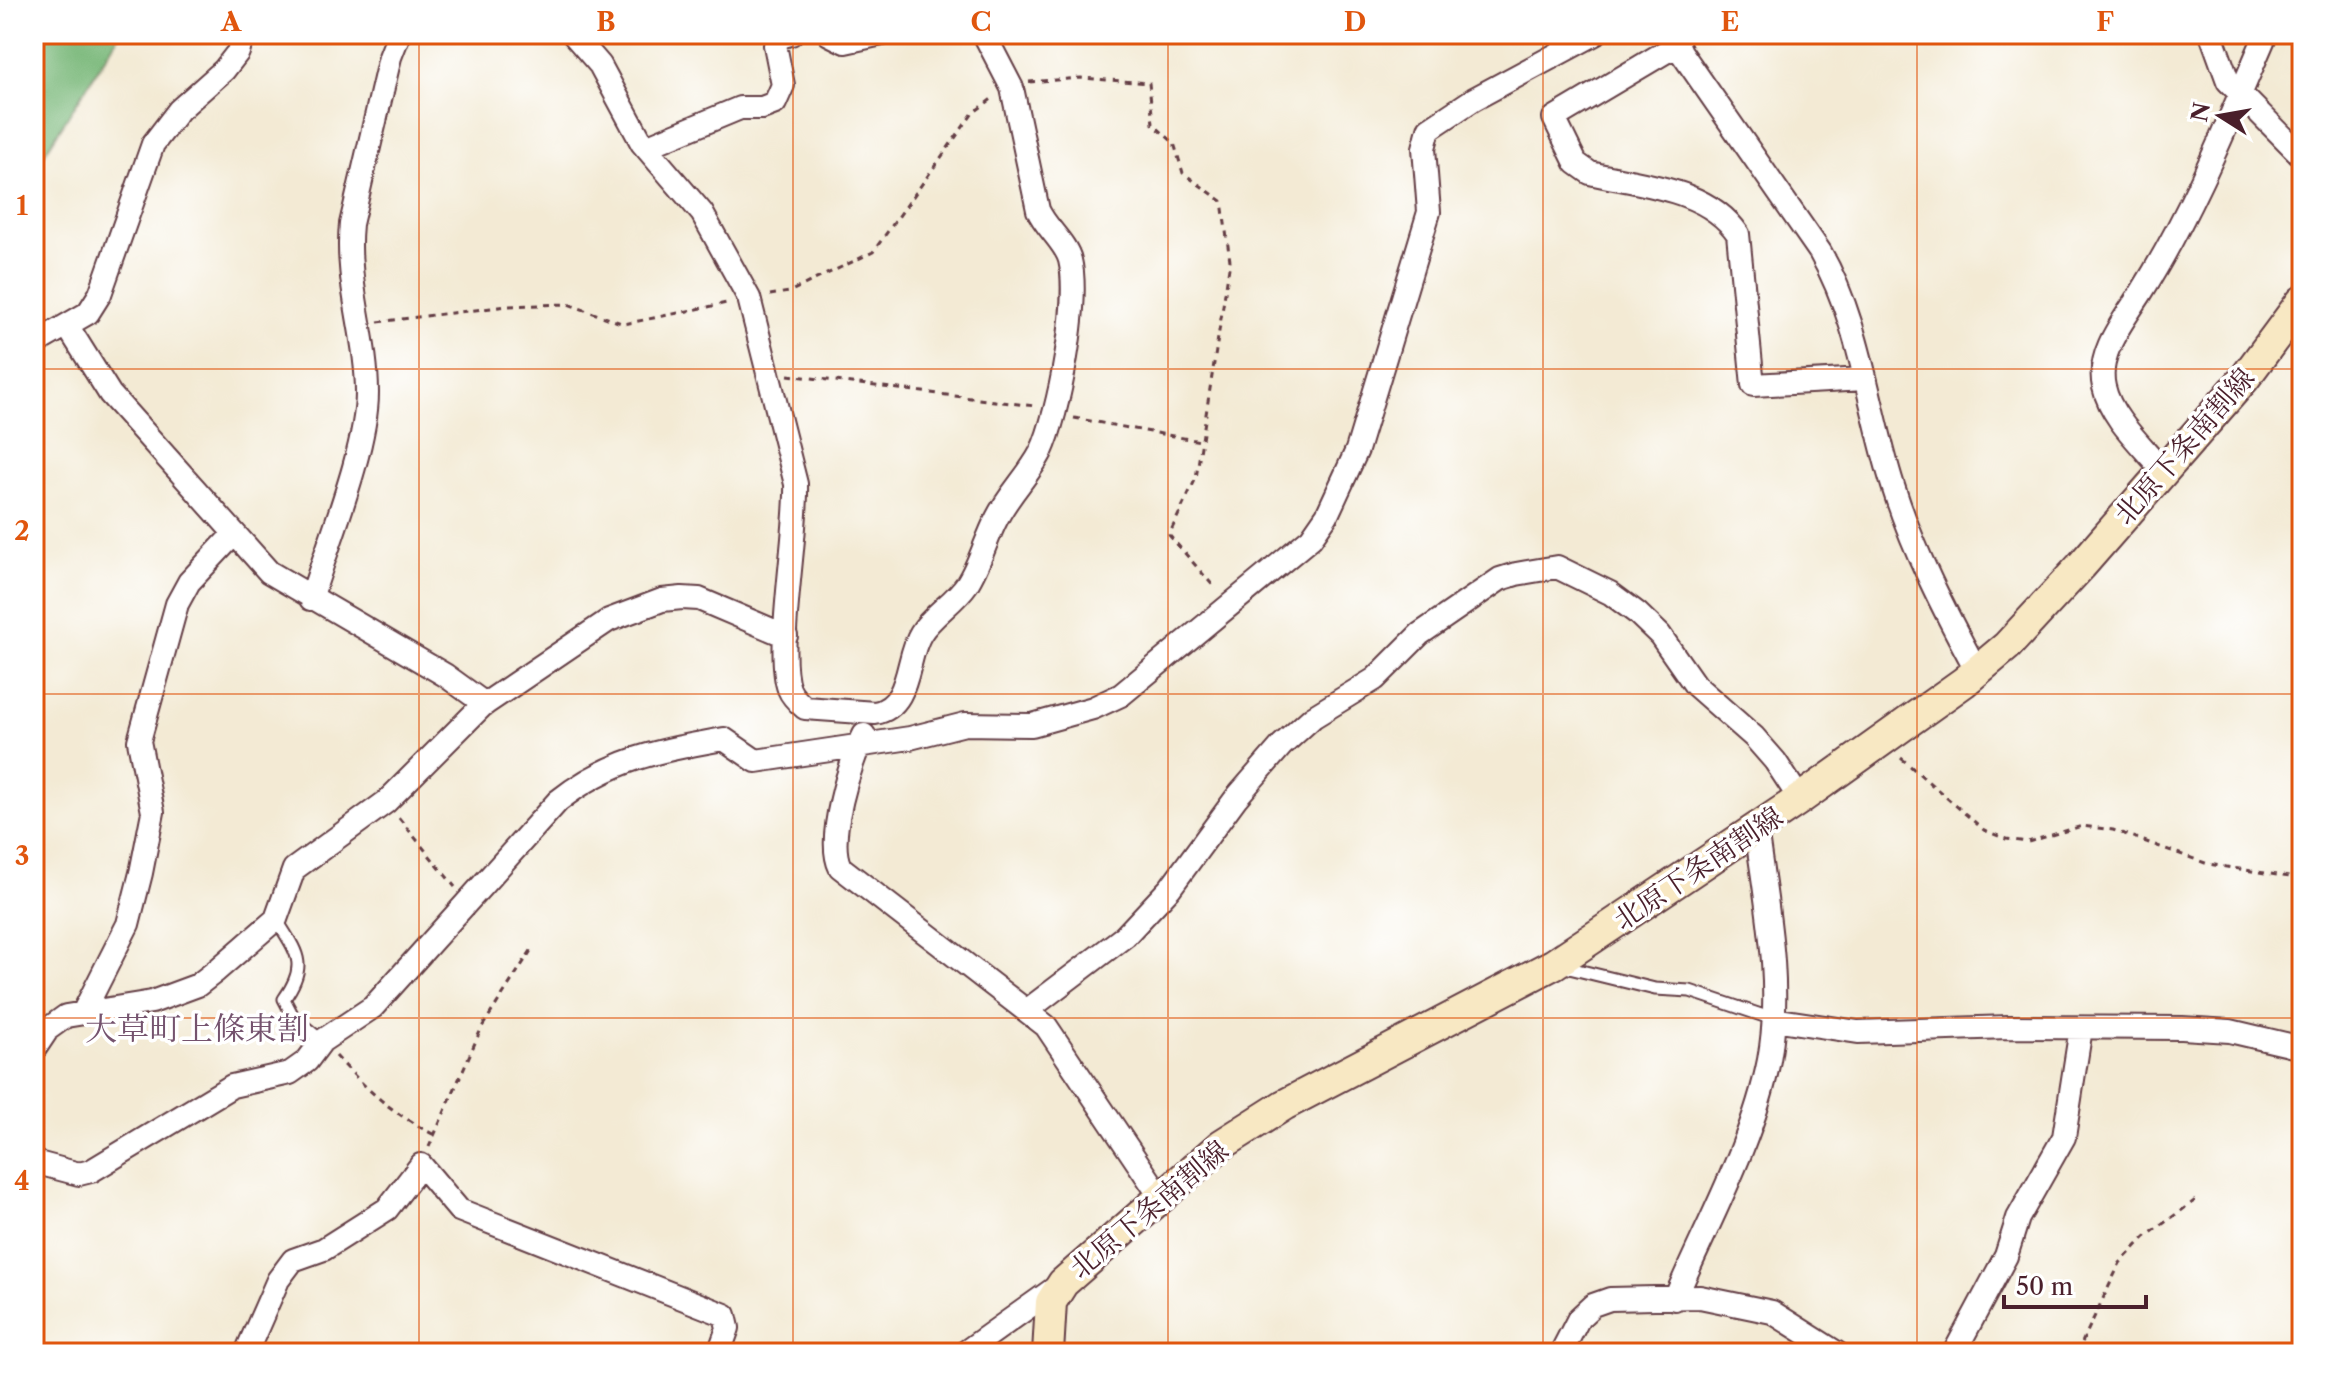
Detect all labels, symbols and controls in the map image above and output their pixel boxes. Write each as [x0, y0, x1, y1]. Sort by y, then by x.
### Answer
text: A [220, 6, 242, 38]
text: B [596, 6, 616, 38]
text: C [971, 6, 991, 38]
text: D [1344, 6, 1366, 38]
text: E [1721, 6, 1739, 38]
text: F [2096, 6, 2114, 38]
north arrow [2180, 76, 2260, 156]
text: N [2186, 100, 2216, 124]
text: 1 [16, 190, 28, 222]
street label: 北原下条南割線 [2107, 361, 2261, 531]
text: 2 [14, 515, 30, 547]
street label: 北原下条南割線 [1607, 799, 1789, 937]
text: 3 [15, 840, 29, 872]
district label: 大草町上條東割 [85, 1009, 309, 1048]
street label: 北原下条南割線 [1063, 1133, 1235, 1285]
text: 4 [14, 1165, 30, 1197]
scale bar [2004, 1259, 2146, 1309]
text: 50 m [2016, 1272, 2073, 1301]

